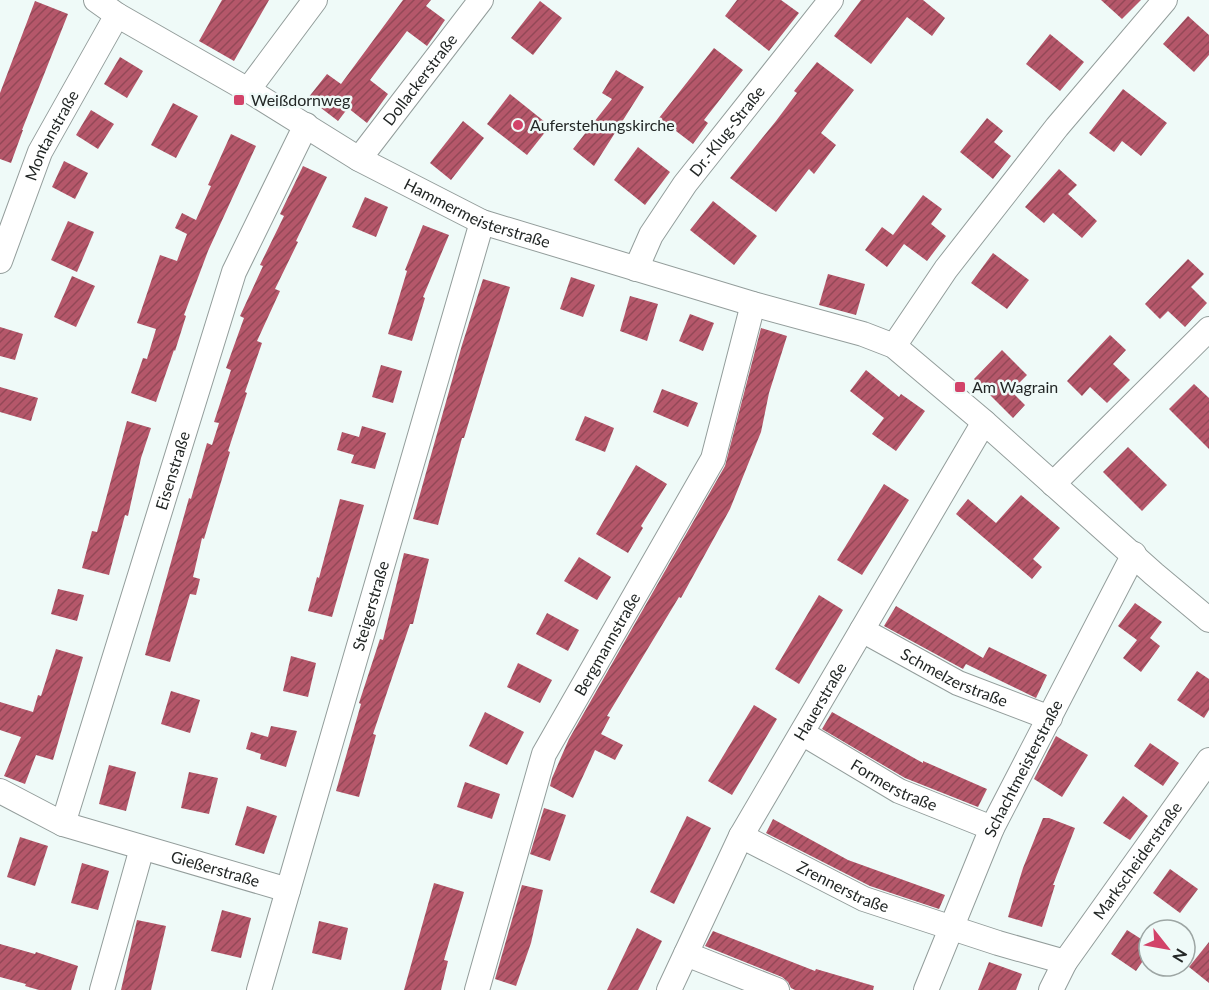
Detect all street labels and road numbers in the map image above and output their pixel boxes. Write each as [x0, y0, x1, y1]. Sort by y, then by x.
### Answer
street label: Dollackerstraße [378, 30, 461, 129]
street label: Dr.-Klug-Straße [685, 82, 768, 180]
street label: Montanstraße [20, 87, 82, 183]
street label: Hammermeisterstraße [401, 174, 553, 251]
street label: Eisenstraße [151, 429, 193, 512]
street label: Steigerstraße [348, 558, 392, 653]
street label: Bergmannstraße [570, 589, 644, 699]
street label: Schmelzerstraße [898, 643, 1010, 710]
street label: Hauerstraße [789, 659, 850, 744]
street label: Schachtmeisterstraße [979, 696, 1066, 840]
street label: Formerstraße [848, 755, 940, 814]
street label: Markscheiderstraße [1089, 798, 1185, 923]
street label: Gießerstraße [169, 846, 262, 890]
street label: Zrennerstraße [794, 856, 891, 916]

